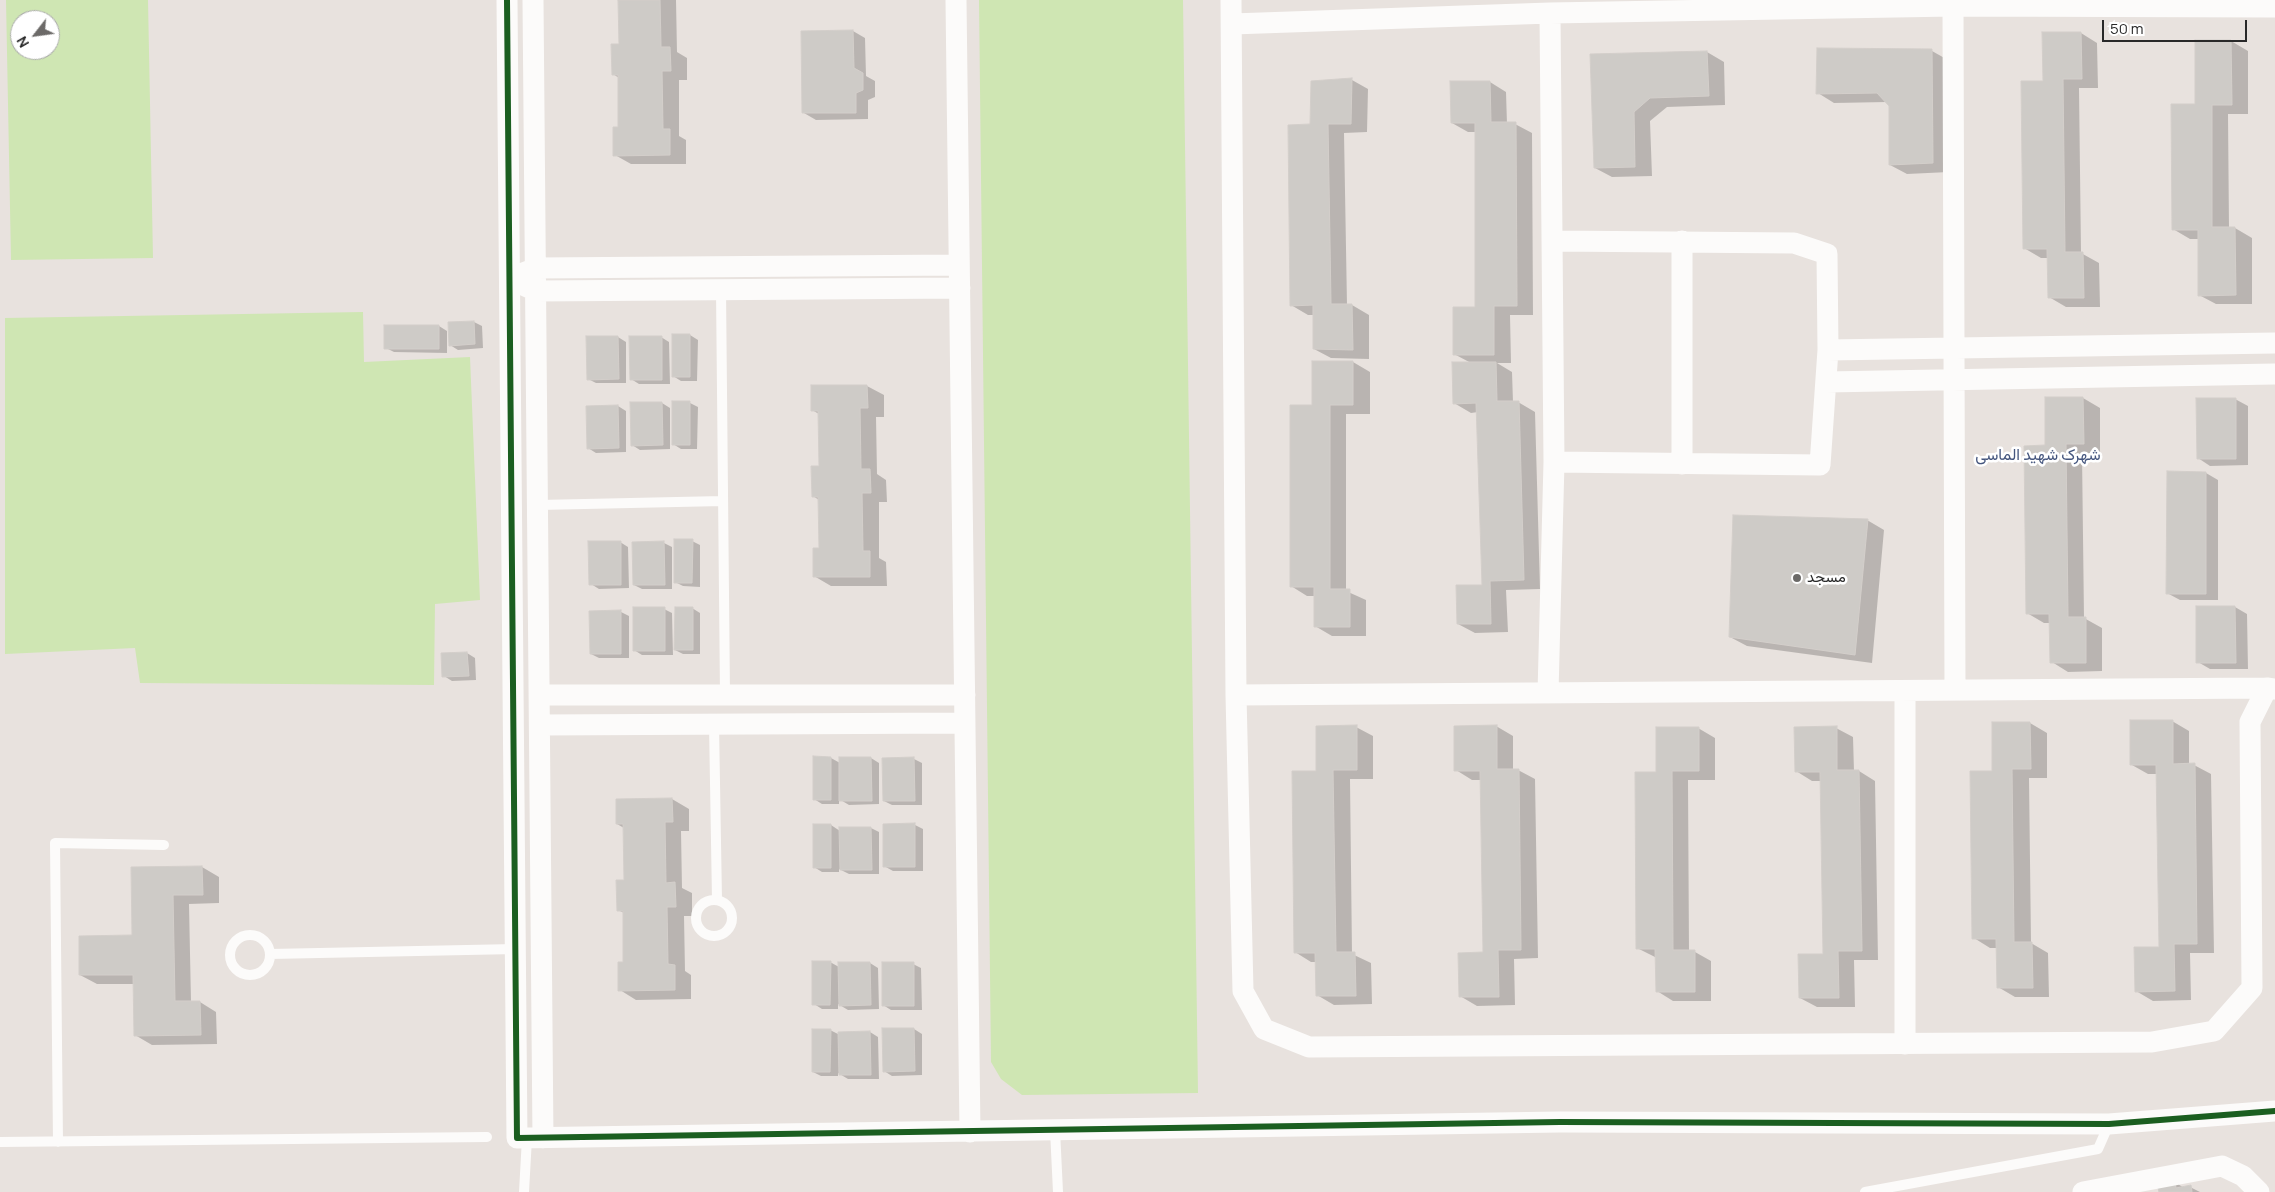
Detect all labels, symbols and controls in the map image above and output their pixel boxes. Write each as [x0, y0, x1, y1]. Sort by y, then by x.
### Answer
north arrow [10, 10, 60, 60]
scale bar [2105, 10, 2250, 42]
text: 50 m [2110, 18, 2144, 39]
text: N [12, 33, 33, 51]
district label: شهرک شهید الماسی [1975, 446, 2101, 466]
place label: مسجد [1807, 569, 1846, 587]
marker: مسجد [1791, 572, 1803, 584]

